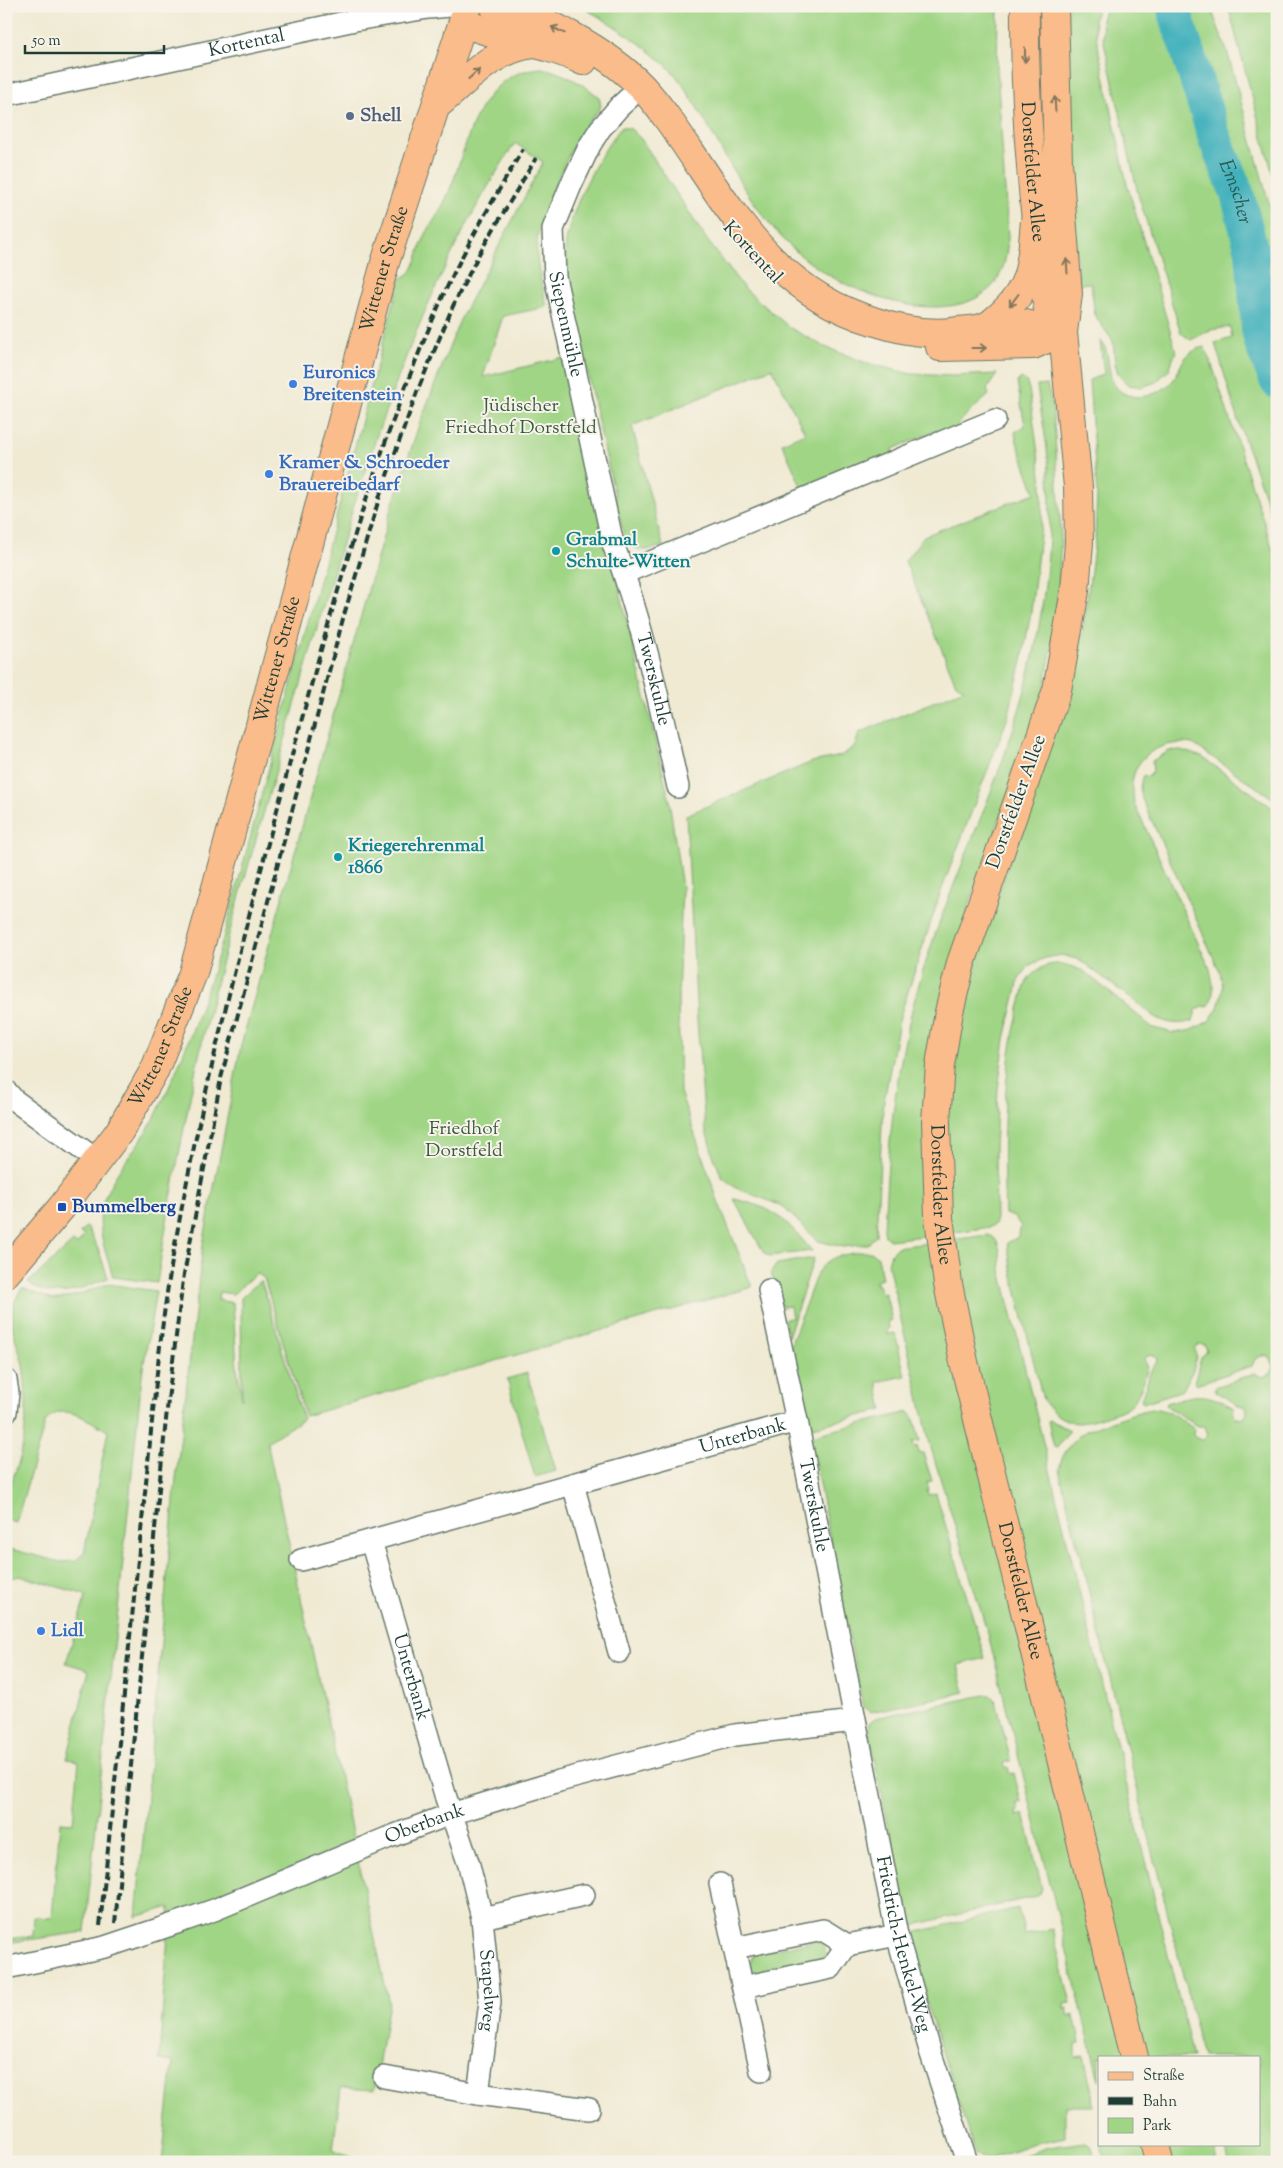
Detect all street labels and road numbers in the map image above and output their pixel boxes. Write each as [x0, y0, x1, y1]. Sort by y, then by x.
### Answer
street label: Kortental [206, 22, 287, 65]
street label: Dorstfelder Allee [1013, 101, 1052, 244]
street label: Wittener Straße [353, 202, 416, 336]
street label: Kortental [716, 215, 788, 291]
street label: Siepenmühle [541, 269, 590, 380]
street label: Wittener Straße [248, 593, 308, 727]
street label: Twerskuhle [629, 630, 678, 729]
street label: Dorstfelder Allee [980, 731, 1054, 873]
street label: Wittener Straße [122, 982, 200, 1113]
street label: Dorstfelder Allee [923, 1124, 959, 1267]
street label: Unterbank [696, 1411, 790, 1461]
street label: Twerskuhle [791, 1456, 836, 1555]
street label: Dorstfelder Allee [990, 1519, 1050, 1663]
street label: Unterbank [385, 1631, 436, 1725]
street label: Oberbank [381, 1797, 469, 1851]
street label: Friedrich-Henkel-Weg [868, 1854, 938, 2036]
street label: Stapelweg [472, 1948, 504, 2033]

